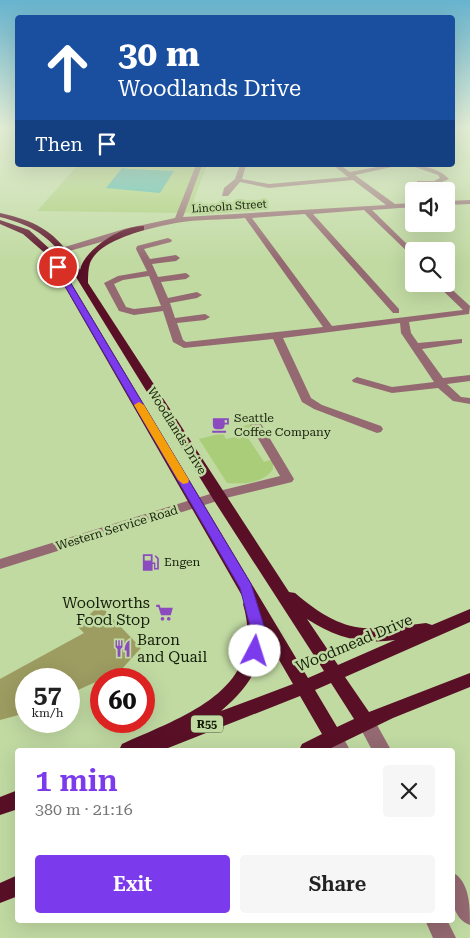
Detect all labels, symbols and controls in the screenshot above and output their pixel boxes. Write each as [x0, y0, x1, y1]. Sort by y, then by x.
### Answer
text: 30 m [118, 34, 200, 75]
icon: ahead [35, 35, 100, 100]
text: Woodlands Drive [118, 76, 301, 101]
icon: arrive [93, 130, 121, 158]
text: Then [35, 133, 83, 156]
map controls [405, 182, 455, 292]
button: sound [405, 182, 455, 232]
street label: Lincoln Street [191, 197, 267, 216]
button: search [405, 242, 455, 292]
pin [37, 246, 79, 288]
icon: arrive [44, 253, 72, 281]
street label: Woodlands Drive [145, 385, 210, 477]
place label: Seattle Coffee Company [234, 411, 332, 439]
cafe icon: Seattle Coffee Company [210, 415, 230, 435]
street label: Western Service Road [54, 503, 180, 553]
fuel station icon: Engen [140, 552, 160, 572]
place label: Engen [164, 555, 201, 569]
place label: Woolworths Food Stop [62, 594, 150, 629]
supermarket icon: Woolworths Food Stop [154, 602, 174, 622]
street label: Woodmead Drive [293, 610, 415, 676]
position arrow [228, 624, 280, 676]
place label: Baron and Quail [137, 631, 207, 666]
restaurant icon: Baron and Quail [113, 639, 133, 659]
speed limit sign: 60 [90, 668, 155, 733]
text: 57 [33, 680, 62, 709]
text: km/h [31, 706, 64, 720]
road number: R55 [191, 716, 223, 732]
text: 1 min [35, 763, 118, 798]
button: close [383, 765, 435, 817]
text: 380 m · 21:16 [35, 800, 133, 819]
button: Exit [35, 855, 230, 913]
button: Share [240, 855, 435, 913]

